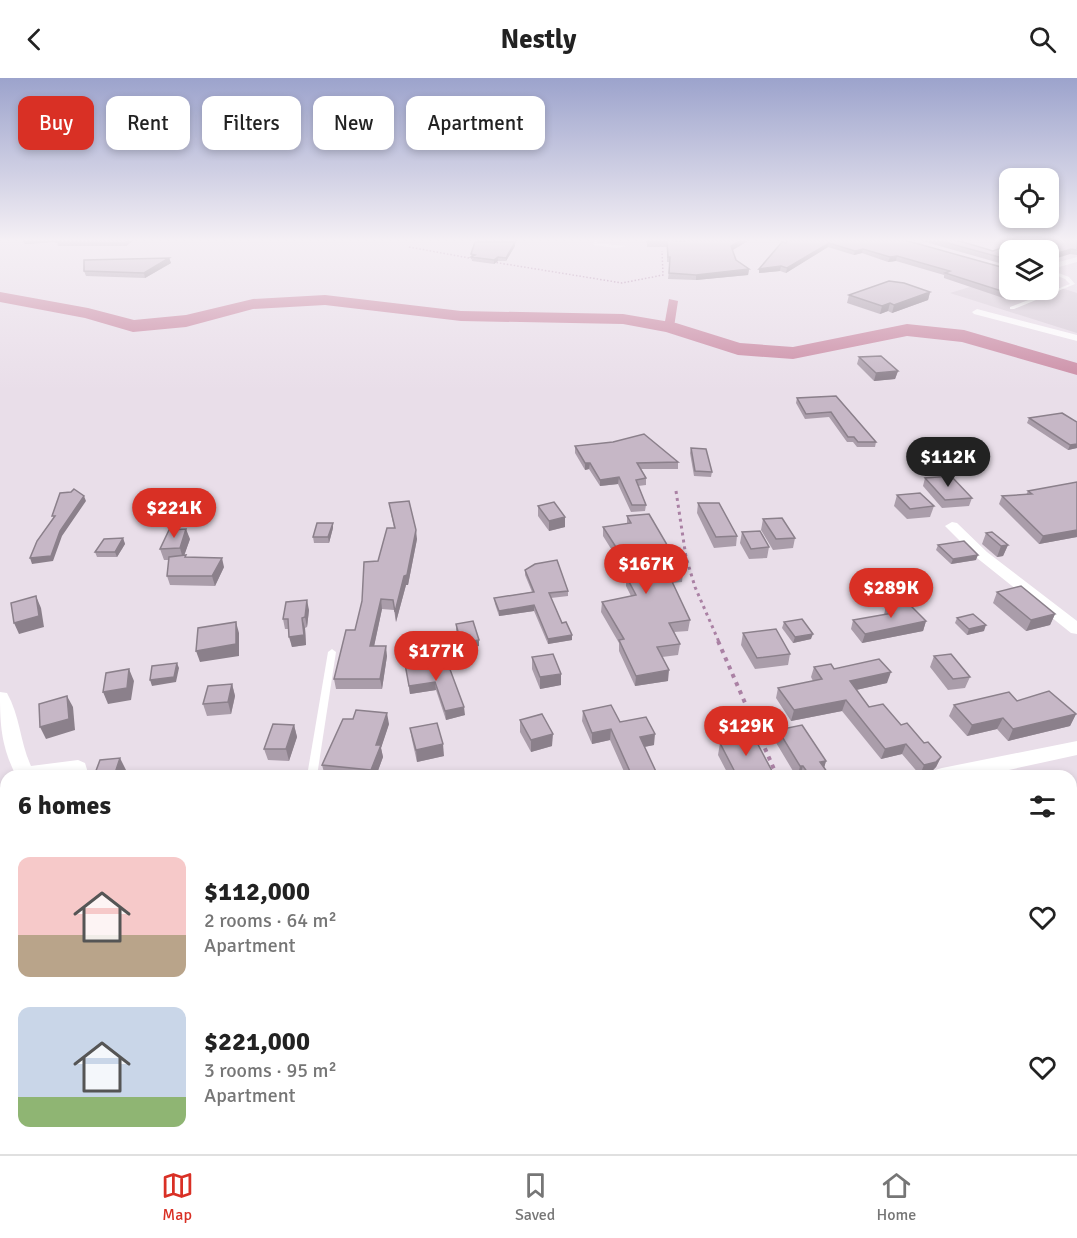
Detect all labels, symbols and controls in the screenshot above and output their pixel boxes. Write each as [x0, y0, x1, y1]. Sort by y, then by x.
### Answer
icon: back [18, 23, 51, 56]
text: Nestly [501, 23, 576, 56]
icon: search [1026, 23, 1059, 56]
chip: Buy [18, 96, 94, 150]
chip: Rent [106, 96, 190, 150]
chip: Filters [202, 96, 301, 150]
chip: New [313, 96, 394, 150]
chip: Apartment [406, 96, 545, 150]
map controls [999, 168, 1059, 300]
button: locate [999, 168, 1059, 228]
button: layers [999, 240, 1059, 300]
pin: $112K [906, 437, 990, 488]
text: $112K [920, 444, 976, 469]
pin: $221K [132, 488, 216, 539]
text: $221K [146, 495, 202, 520]
pin: $167K [604, 544, 688, 595]
text: $167K [618, 551, 674, 576]
pin: $289K [849, 568, 933, 619]
text: $289K [863, 575, 919, 600]
pin: $177K [394, 631, 478, 682]
text: $177K [408, 638, 464, 663]
pin: $129K [704, 706, 788, 757]
text: $129K [718, 713, 774, 738]
text: 6 homes [18, 790, 111, 822]
icon: filters [1026, 790, 1059, 823]
text: $112,000 [204, 876, 310, 908]
icon: home [66, 881, 138, 953]
icon: heart [1026, 901, 1059, 934]
text: 2 rooms · 64 m² [204, 908, 337, 933]
text: Apartment [204, 933, 296, 958]
text: $221,000 [204, 1026, 310, 1058]
icon: home [66, 1031, 138, 1103]
icon: heart [1026, 1051, 1059, 1084]
text: 3 rooms · 95 m² [204, 1058, 337, 1083]
text: Apartment [204, 1083, 296, 1108]
tab: Map [161, 1169, 194, 1225]
tab: Saved [515, 1169, 555, 1225]
tab: Home [876, 1169, 916, 1225]

